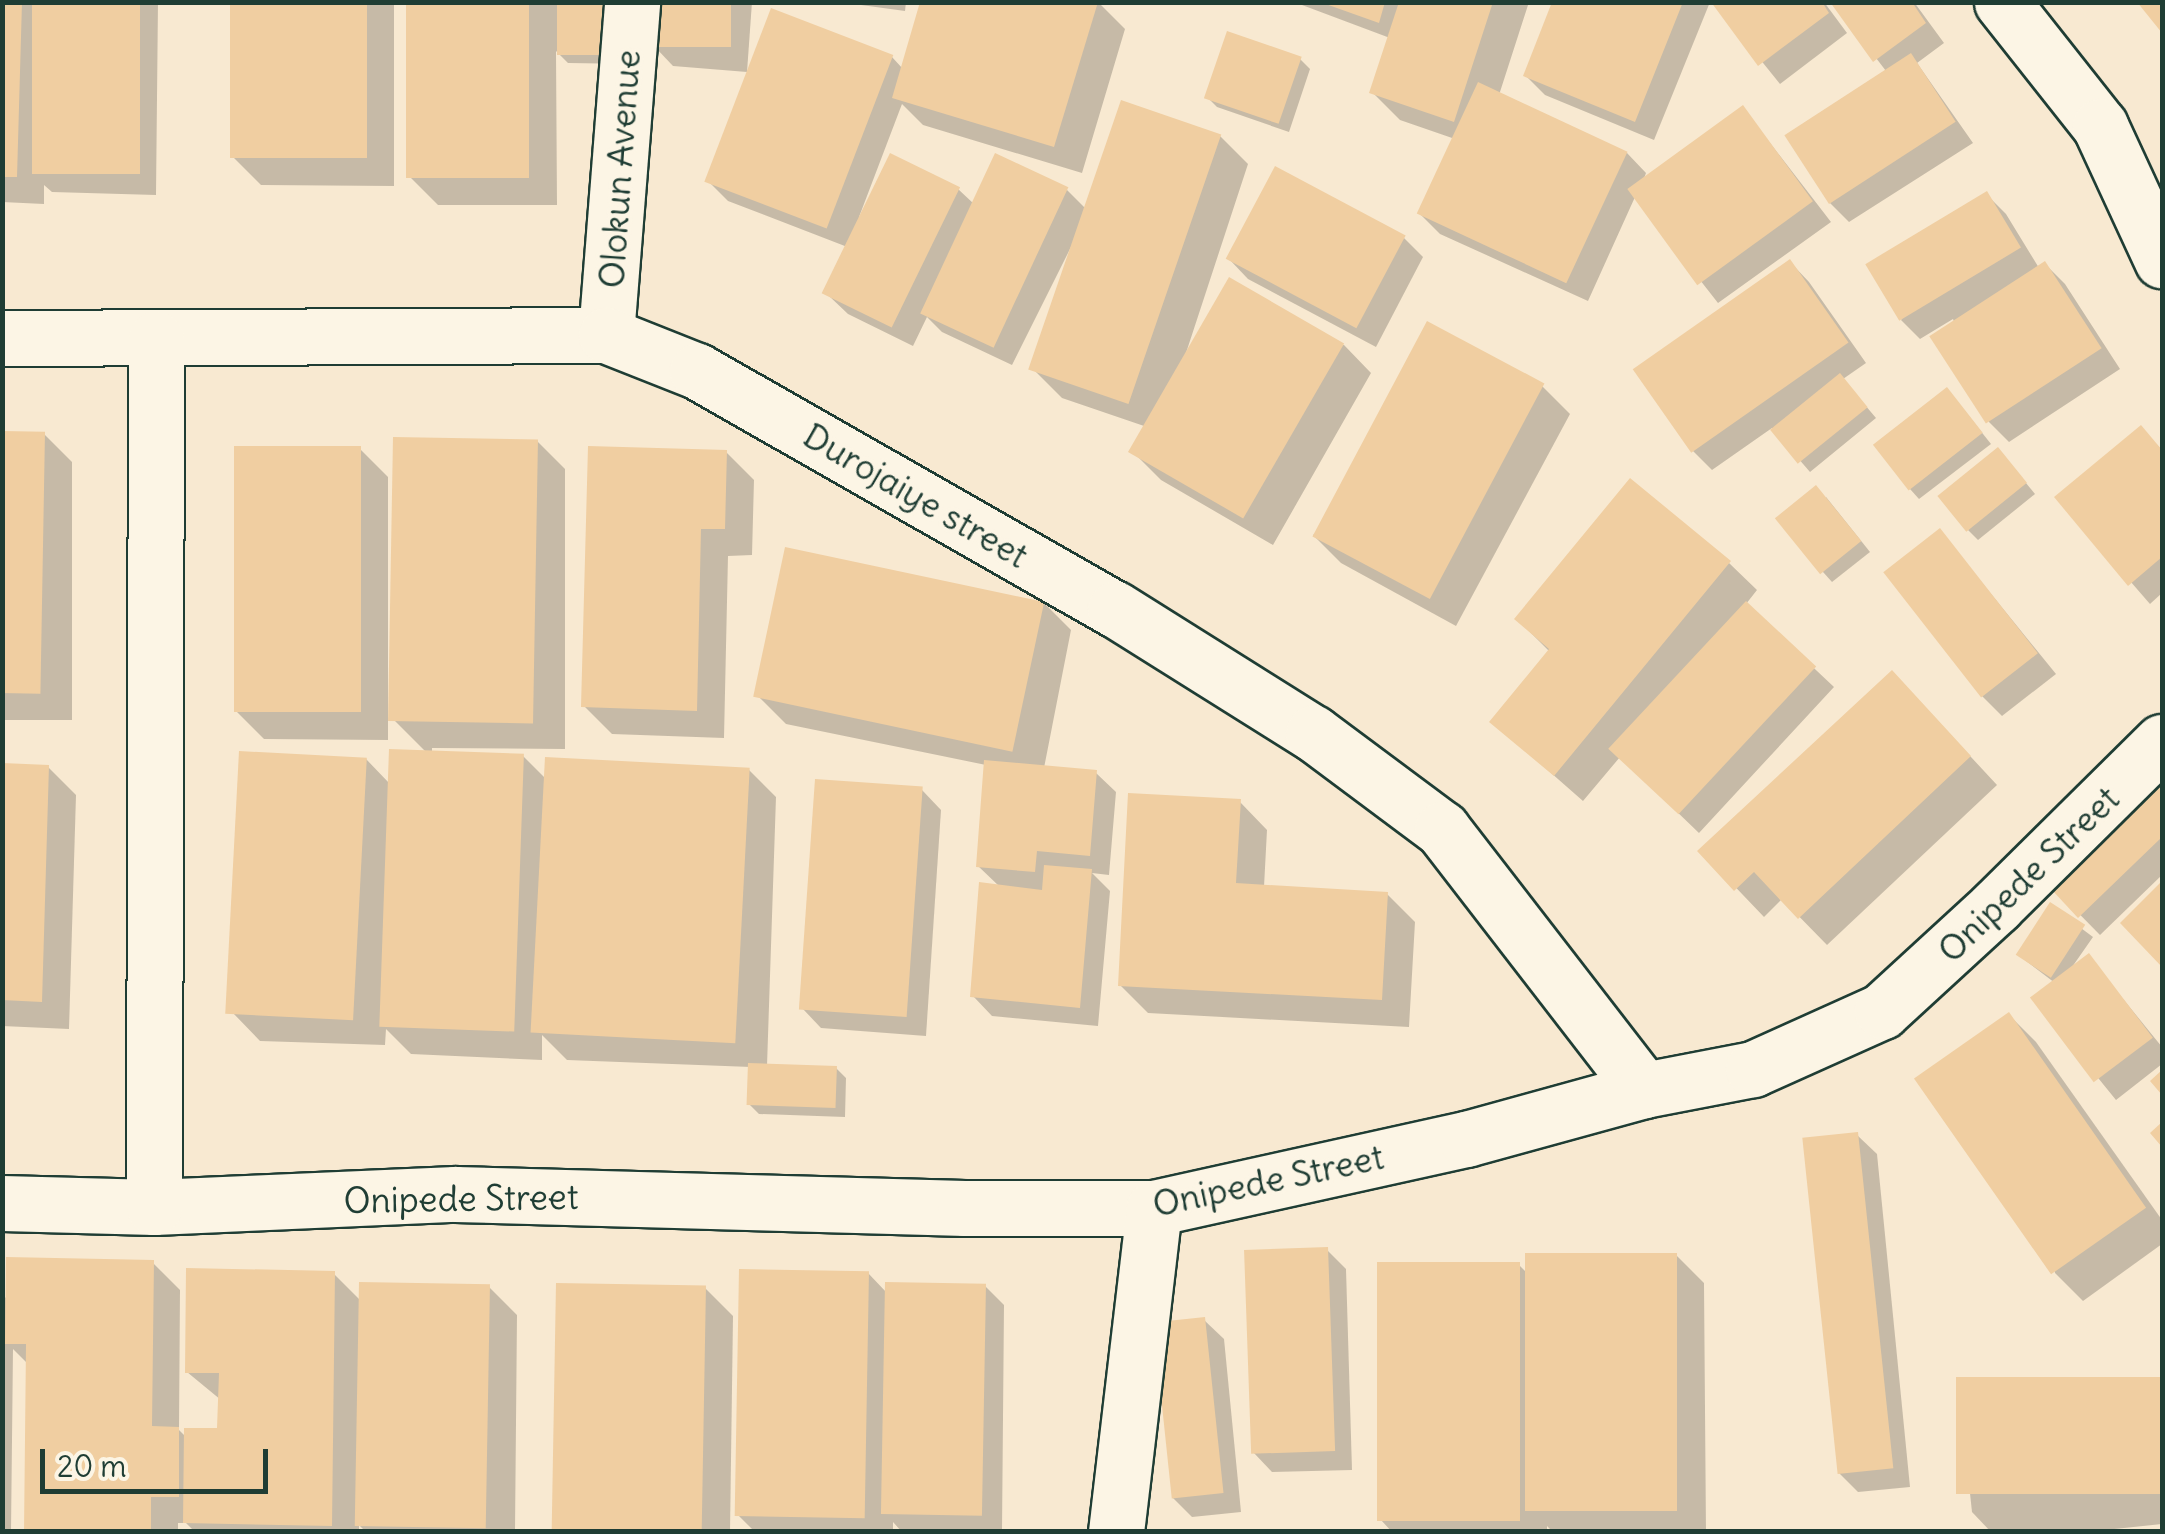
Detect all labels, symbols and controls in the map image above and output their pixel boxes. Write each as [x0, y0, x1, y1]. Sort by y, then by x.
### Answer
street label: Olokun Avenue [590, 48, 648, 290]
street label: Durojaiye street [796, 414, 1036, 576]
street label: Onipede Street [1929, 777, 2127, 971]
street label: Onipede Street [1149, 1135, 1387, 1225]
street label: Onipede Street [343, 1175, 579, 1221]
scale bar [45, 1429, 272, 1491]
text: 20 m [57, 1447, 127, 1485]

